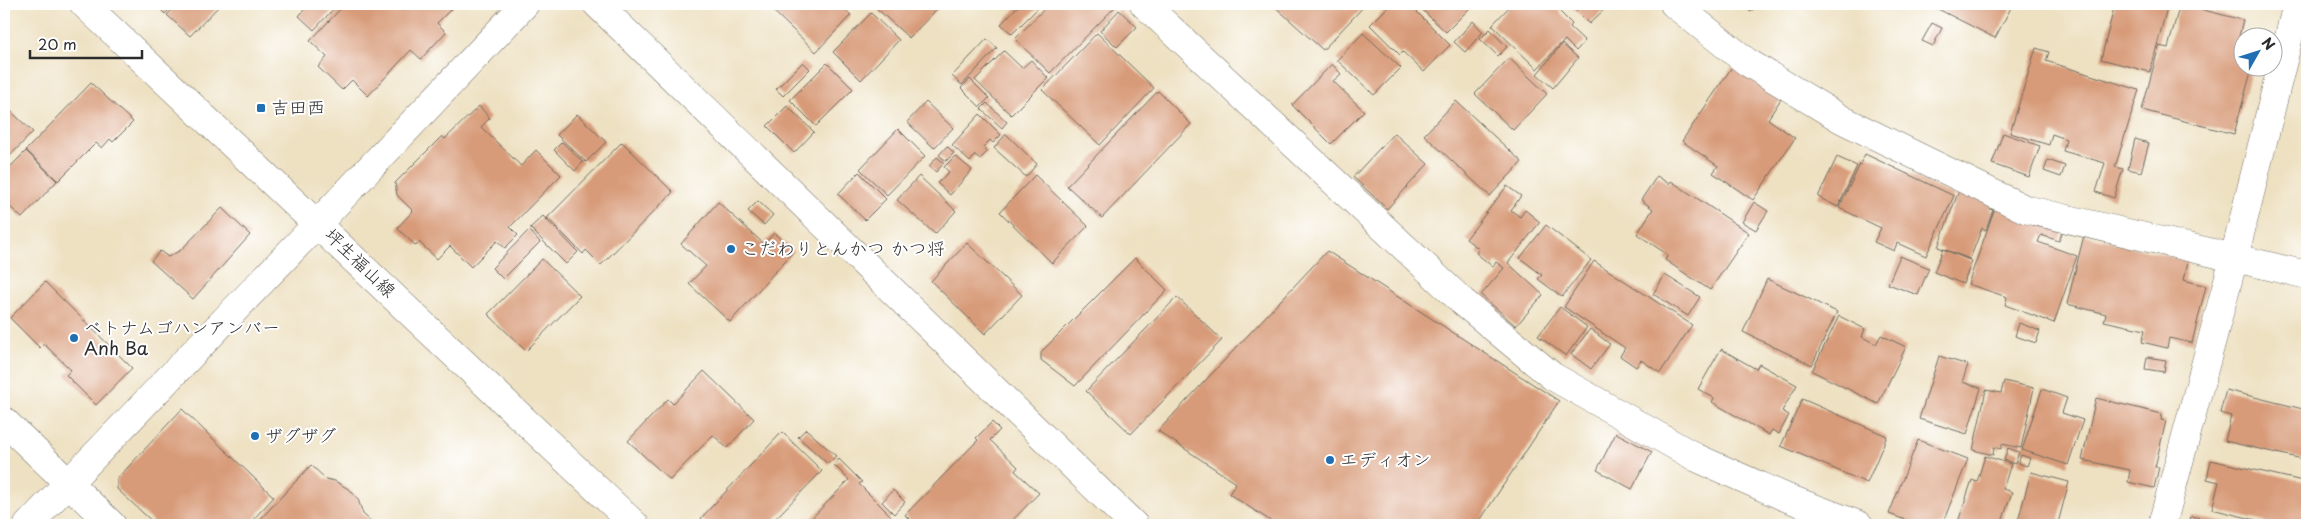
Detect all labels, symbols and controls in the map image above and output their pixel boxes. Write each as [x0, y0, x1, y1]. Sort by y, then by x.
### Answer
scale bar [30, 28, 142, 60]
north arrow [2234, 28, 2284, 78]
text: 20 m [38, 32, 77, 55]
text: N [2257, 33, 2280, 54]
place label: 吉田西 [271, 93, 325, 120]
marker: 吉田西 [255, 102, 267, 114]
street label: 坪生福山線 [319, 221, 403, 303]
place label: こだわりとんかつ かつ将 [741, 234, 945, 261]
marker: こだわりとんかつ かつ将 [725, 243, 737, 255]
place label: ベトナムゴハンアンバー Anh Ba [84, 313, 280, 361]
marker: ベトナムゴハンアンバー Anh Ba [68, 332, 80, 344]
place label: ザグザグ [265, 421, 336, 448]
marker: ザグザグ [249, 430, 261, 442]
place label: エディオン [1340, 445, 1431, 472]
marker: エディオン [1324, 454, 1336, 466]

